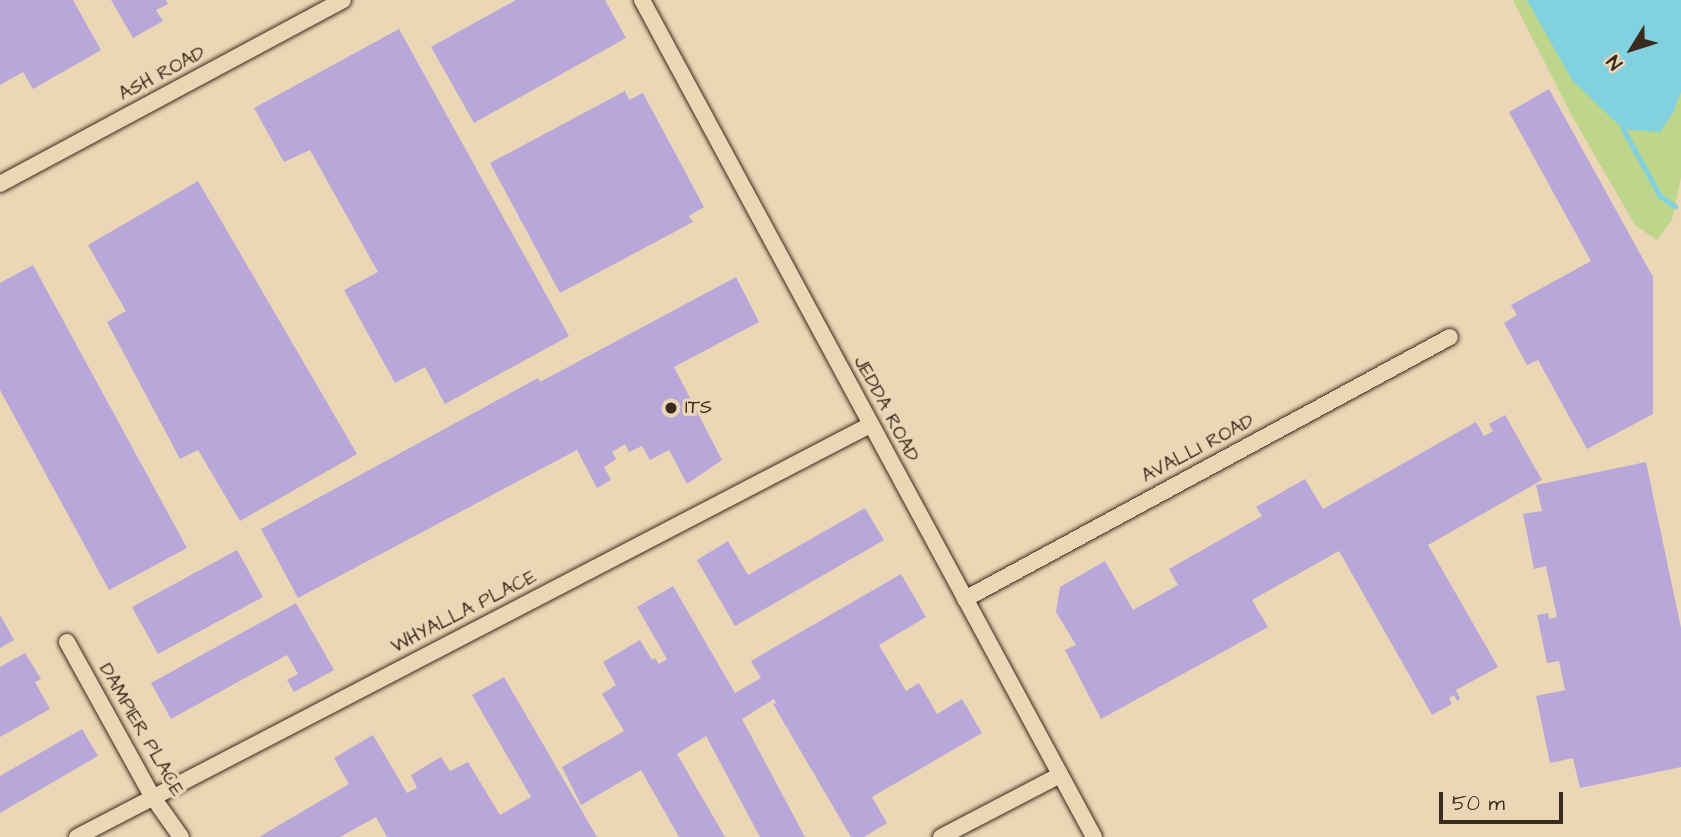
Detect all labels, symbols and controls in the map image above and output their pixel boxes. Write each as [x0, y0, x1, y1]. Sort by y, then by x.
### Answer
north arrow [1597, 14, 1667, 84]
street label: ASH ROAD [115, 42, 209, 106]
text: N [1601, 49, 1629, 75]
street label: JEDDA ROAD [849, 352, 923, 466]
place label: ITS [685, 397, 712, 419]
marker: ITS [663, 400, 679, 416]
street label: AVALLI ROAD [1138, 410, 1258, 488]
street label: WHYALLA PLACE [388, 566, 540, 658]
street label: DAMPIER PLACE [94, 659, 188, 801]
scale bar [1443, 778, 1567, 822]
text: 50 m [1452, 789, 1505, 818]

